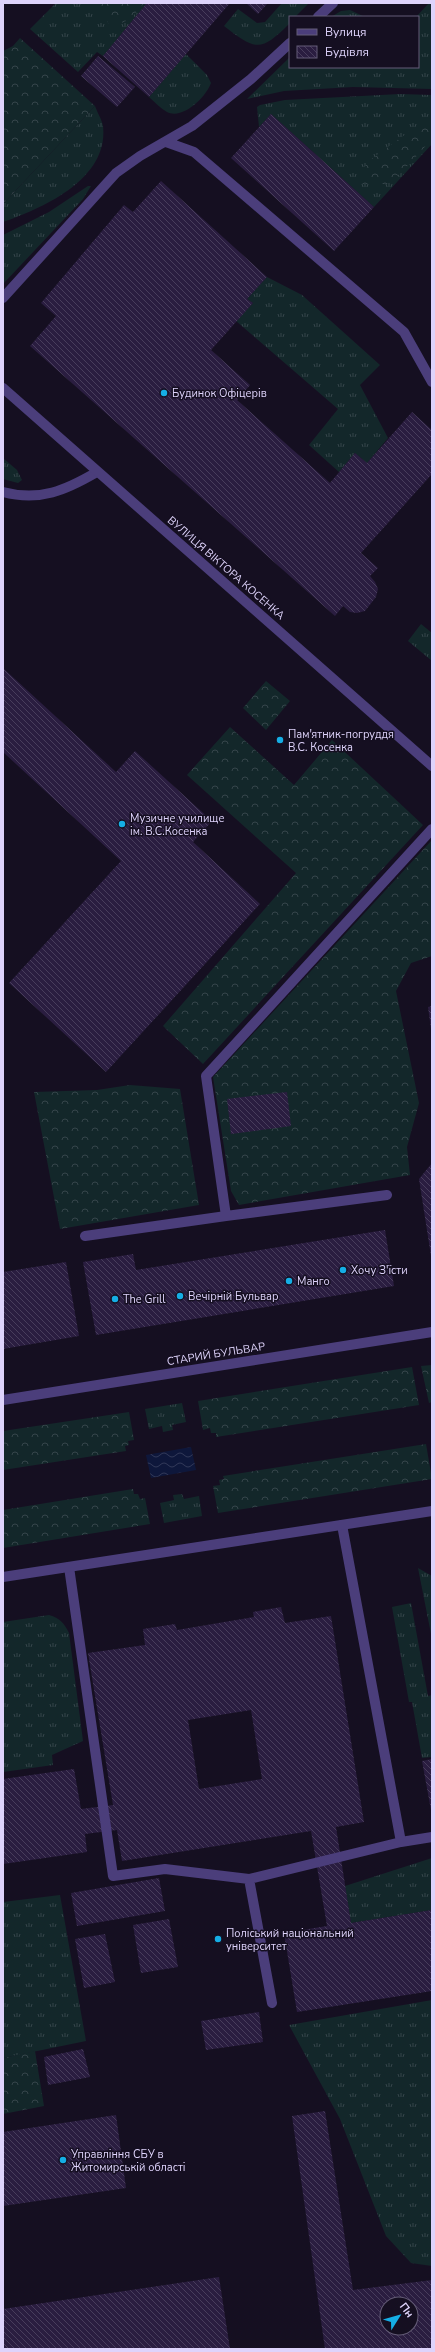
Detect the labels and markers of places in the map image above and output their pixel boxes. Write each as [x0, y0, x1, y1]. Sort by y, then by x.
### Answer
place label: Будинок Офіцерів [172, 386, 267, 401]
marker: Будинок Офіцерів [159, 388, 169, 398]
place label: Пам'ятник-погруддя В.С. Косенка [288, 727, 394, 755]
marker: Пам'ятник-погруддя В.С. Косенка [275, 735, 285, 745]
place label: Музичне училище ім. В.С.Косенка [130, 811, 224, 839]
marker: Музичне училище ім. В.С.Косенка [117, 819, 127, 829]
place label: Хочу З'їсти [351, 1263, 408, 1278]
marker: Хочу З'їсти [338, 1265, 348, 1275]
place label: Манго [297, 1274, 330, 1289]
marker: Манго [284, 1276, 294, 1286]
place label: Вечірній Бульвар [188, 1289, 278, 1304]
marker: Вечірній Бульвар [175, 1291, 185, 1301]
place label: The Grill [123, 1292, 166, 1307]
marker: The Grill [110, 1294, 120, 1304]
place label: Поліський національний університет [226, 1926, 354, 1954]
marker: Поліський національний університет [213, 1934, 223, 1944]
place label: Управління СБУ в Житомирській області [70, 2147, 186, 2175]
marker: Управління СБУ в Житомирській області [58, 2155, 68, 2165]

